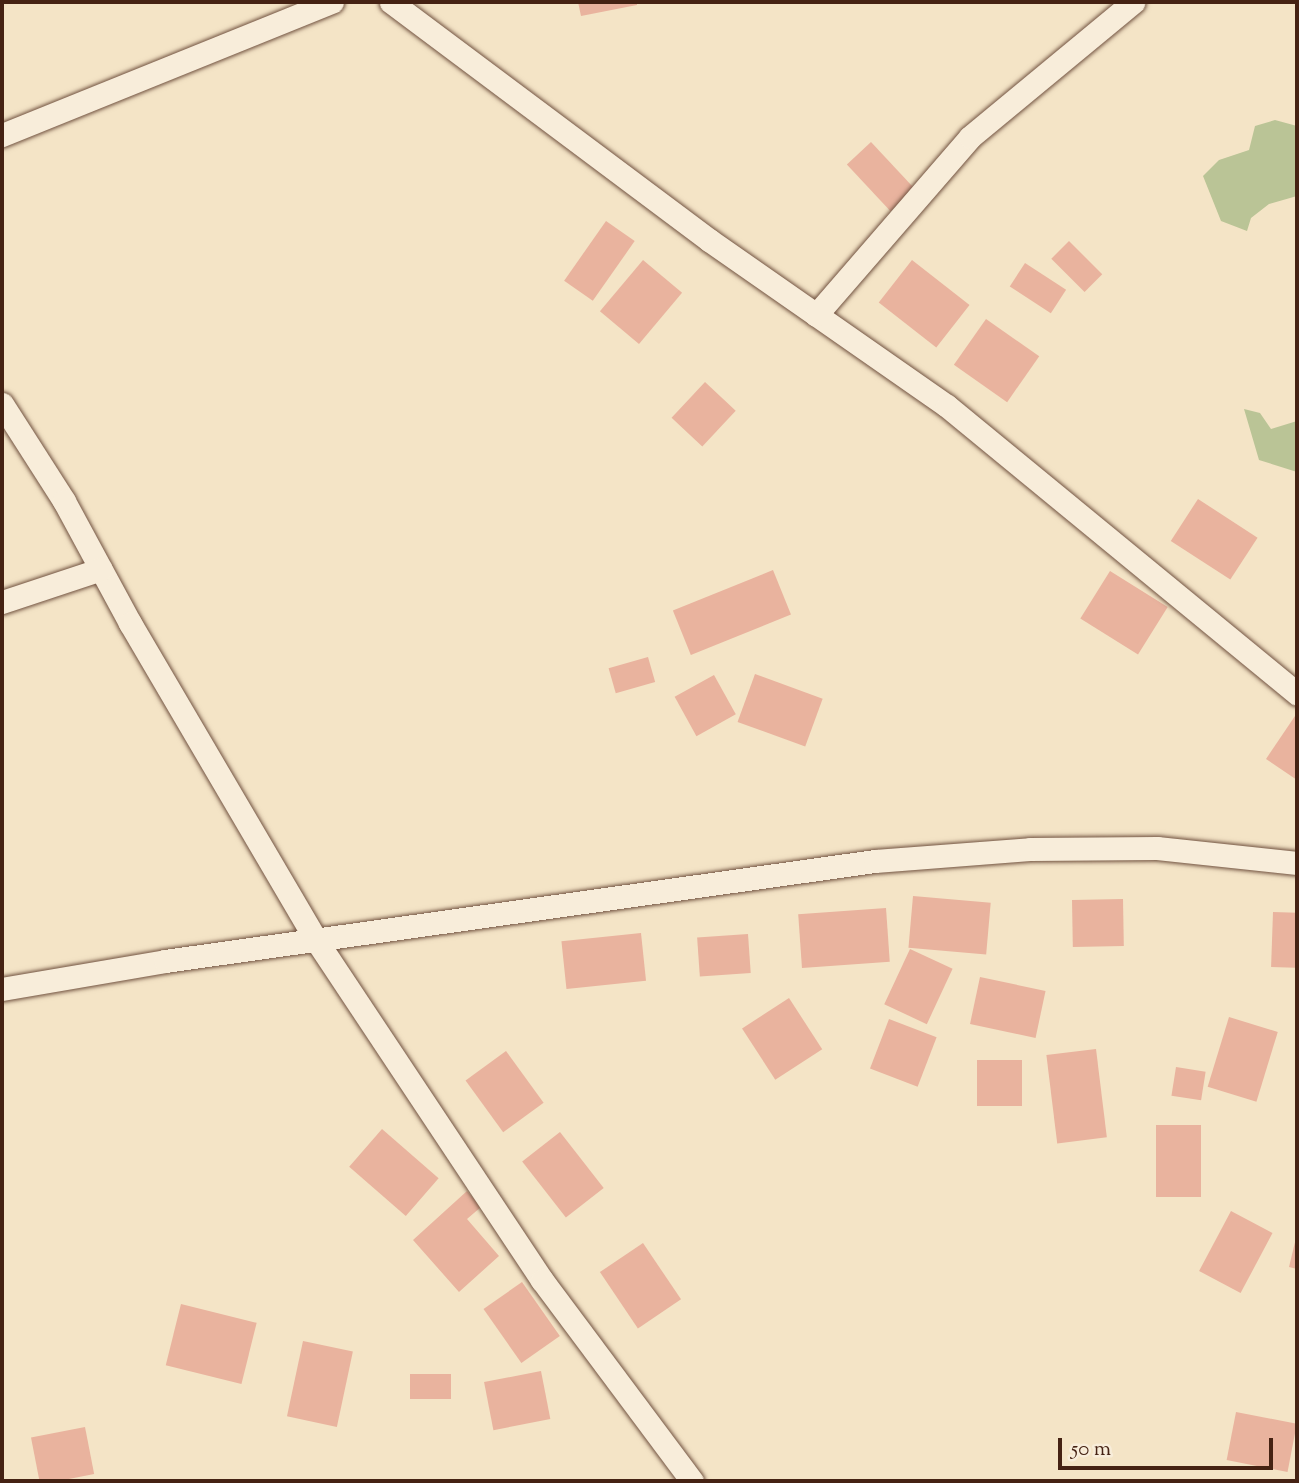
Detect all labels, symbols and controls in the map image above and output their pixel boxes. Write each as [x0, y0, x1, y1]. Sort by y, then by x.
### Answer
scale bar [1061, 1424, 1276, 1468]
text: 50 m [1071, 1435, 1111, 1465]

